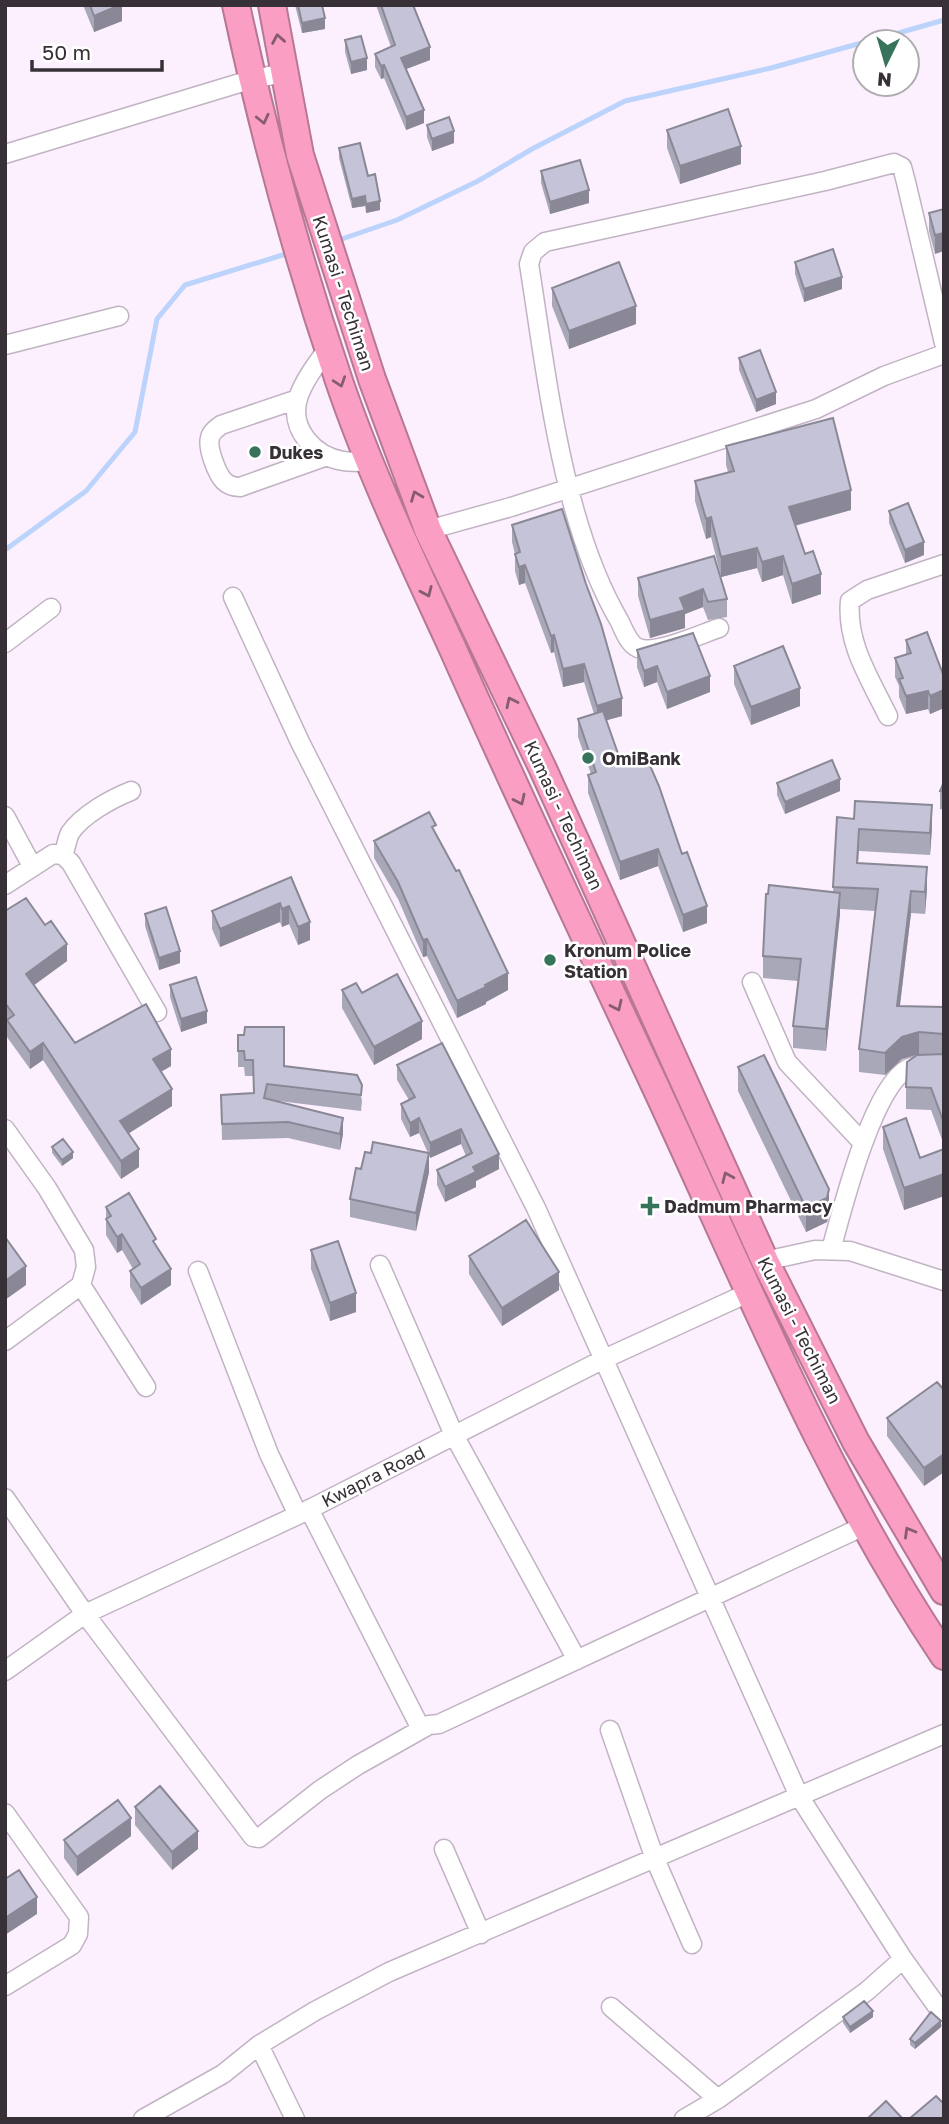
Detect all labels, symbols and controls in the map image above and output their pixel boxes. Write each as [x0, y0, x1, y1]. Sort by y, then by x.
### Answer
scale bar [32, 28, 161, 72]
north arrow [851, 28, 921, 98]
one-way arrow [271, 33, 286, 45]
text: 50 m [42, 39, 91, 65]
text: N [876, 68, 893, 93]
one-way arrow [255, 113, 269, 125]
street label: Kumasi - Techiman [308, 213, 380, 373]
one-way arrow [332, 376, 346, 388]
place label: Dukes [269, 441, 323, 463]
marker: Dukes [247, 444, 263, 460]
one-way arrow [410, 491, 424, 503]
one-way arrow [419, 585, 433, 598]
one-way arrow [506, 697, 520, 710]
street label: Kumasi - Techiman [520, 737, 608, 893]
place label: OmiBank [602, 747, 682, 769]
marker: OmiBank [580, 750, 596, 766]
one-way arrow [512, 793, 526, 805]
place label: Kronum Police Station [564, 939, 691, 982]
marker: Kronum Police Station [542, 952, 558, 968]
one-way arrow [609, 999, 623, 1011]
one-way arrow [721, 1172, 735, 1184]
place label: Dadmum Pharmacy [664, 1195, 833, 1217]
marker: Dadmum Pharmacy [642, 1198, 658, 1214]
street label: Kumasi - Techiman [753, 1253, 847, 1407]
street label: Kwapra Road [318, 1441, 428, 1511]
one-way arrow [904, 1527, 917, 1539]

